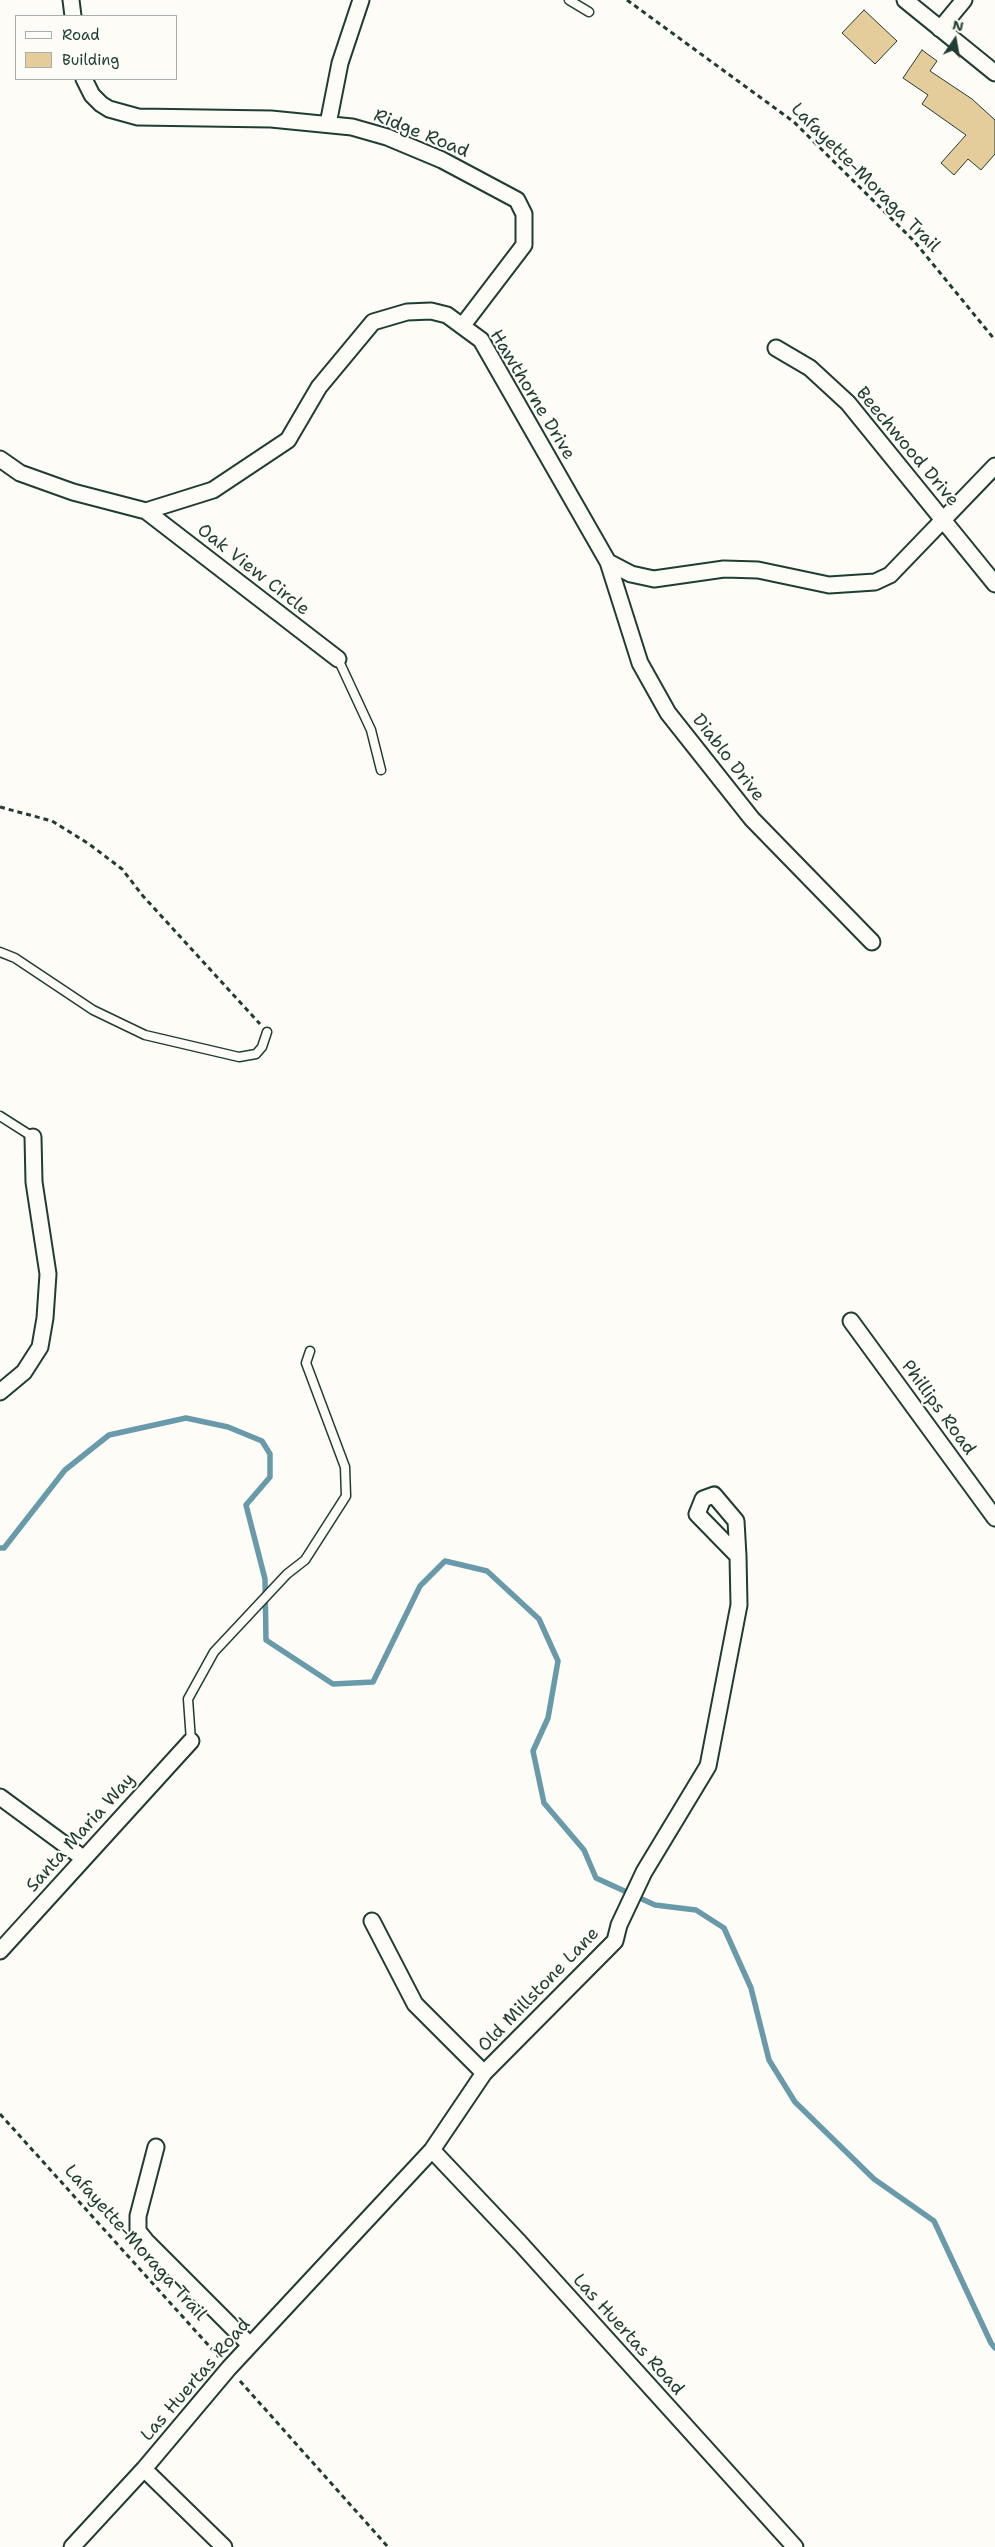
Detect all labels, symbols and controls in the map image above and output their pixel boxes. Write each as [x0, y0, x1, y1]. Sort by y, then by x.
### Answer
legend [15, 15, 178, 80]
north arrow [930, 15, 980, 65]
text: N [951, 15, 965, 35]
text: Road [62, 25, 100, 45]
text: Building [62, 50, 119, 70]
street label: Lafayette-Moraga Trail [786, 99, 944, 257]
street label: Ridge Road [370, 105, 472, 163]
street label: Hawthorne Drive [485, 326, 579, 464]
street label: Beechwood Drive [851, 383, 963, 511]
street label: Oak View Circle [193, 519, 313, 621]
street label: Diablo Drive [687, 710, 769, 806]
street label: Phillips Road [896, 1356, 980, 1460]
street label: Santa Maria Way [22, 1769, 140, 1897]
street label: Old Millstone Lane [474, 1923, 604, 2057]
street label: Lafayette-Moraga Trail [59, 2161, 211, 2325]
street label: Las Huertas Road [568, 2270, 688, 2400]
street label: Las Huertas Road [137, 2314, 255, 2446]

